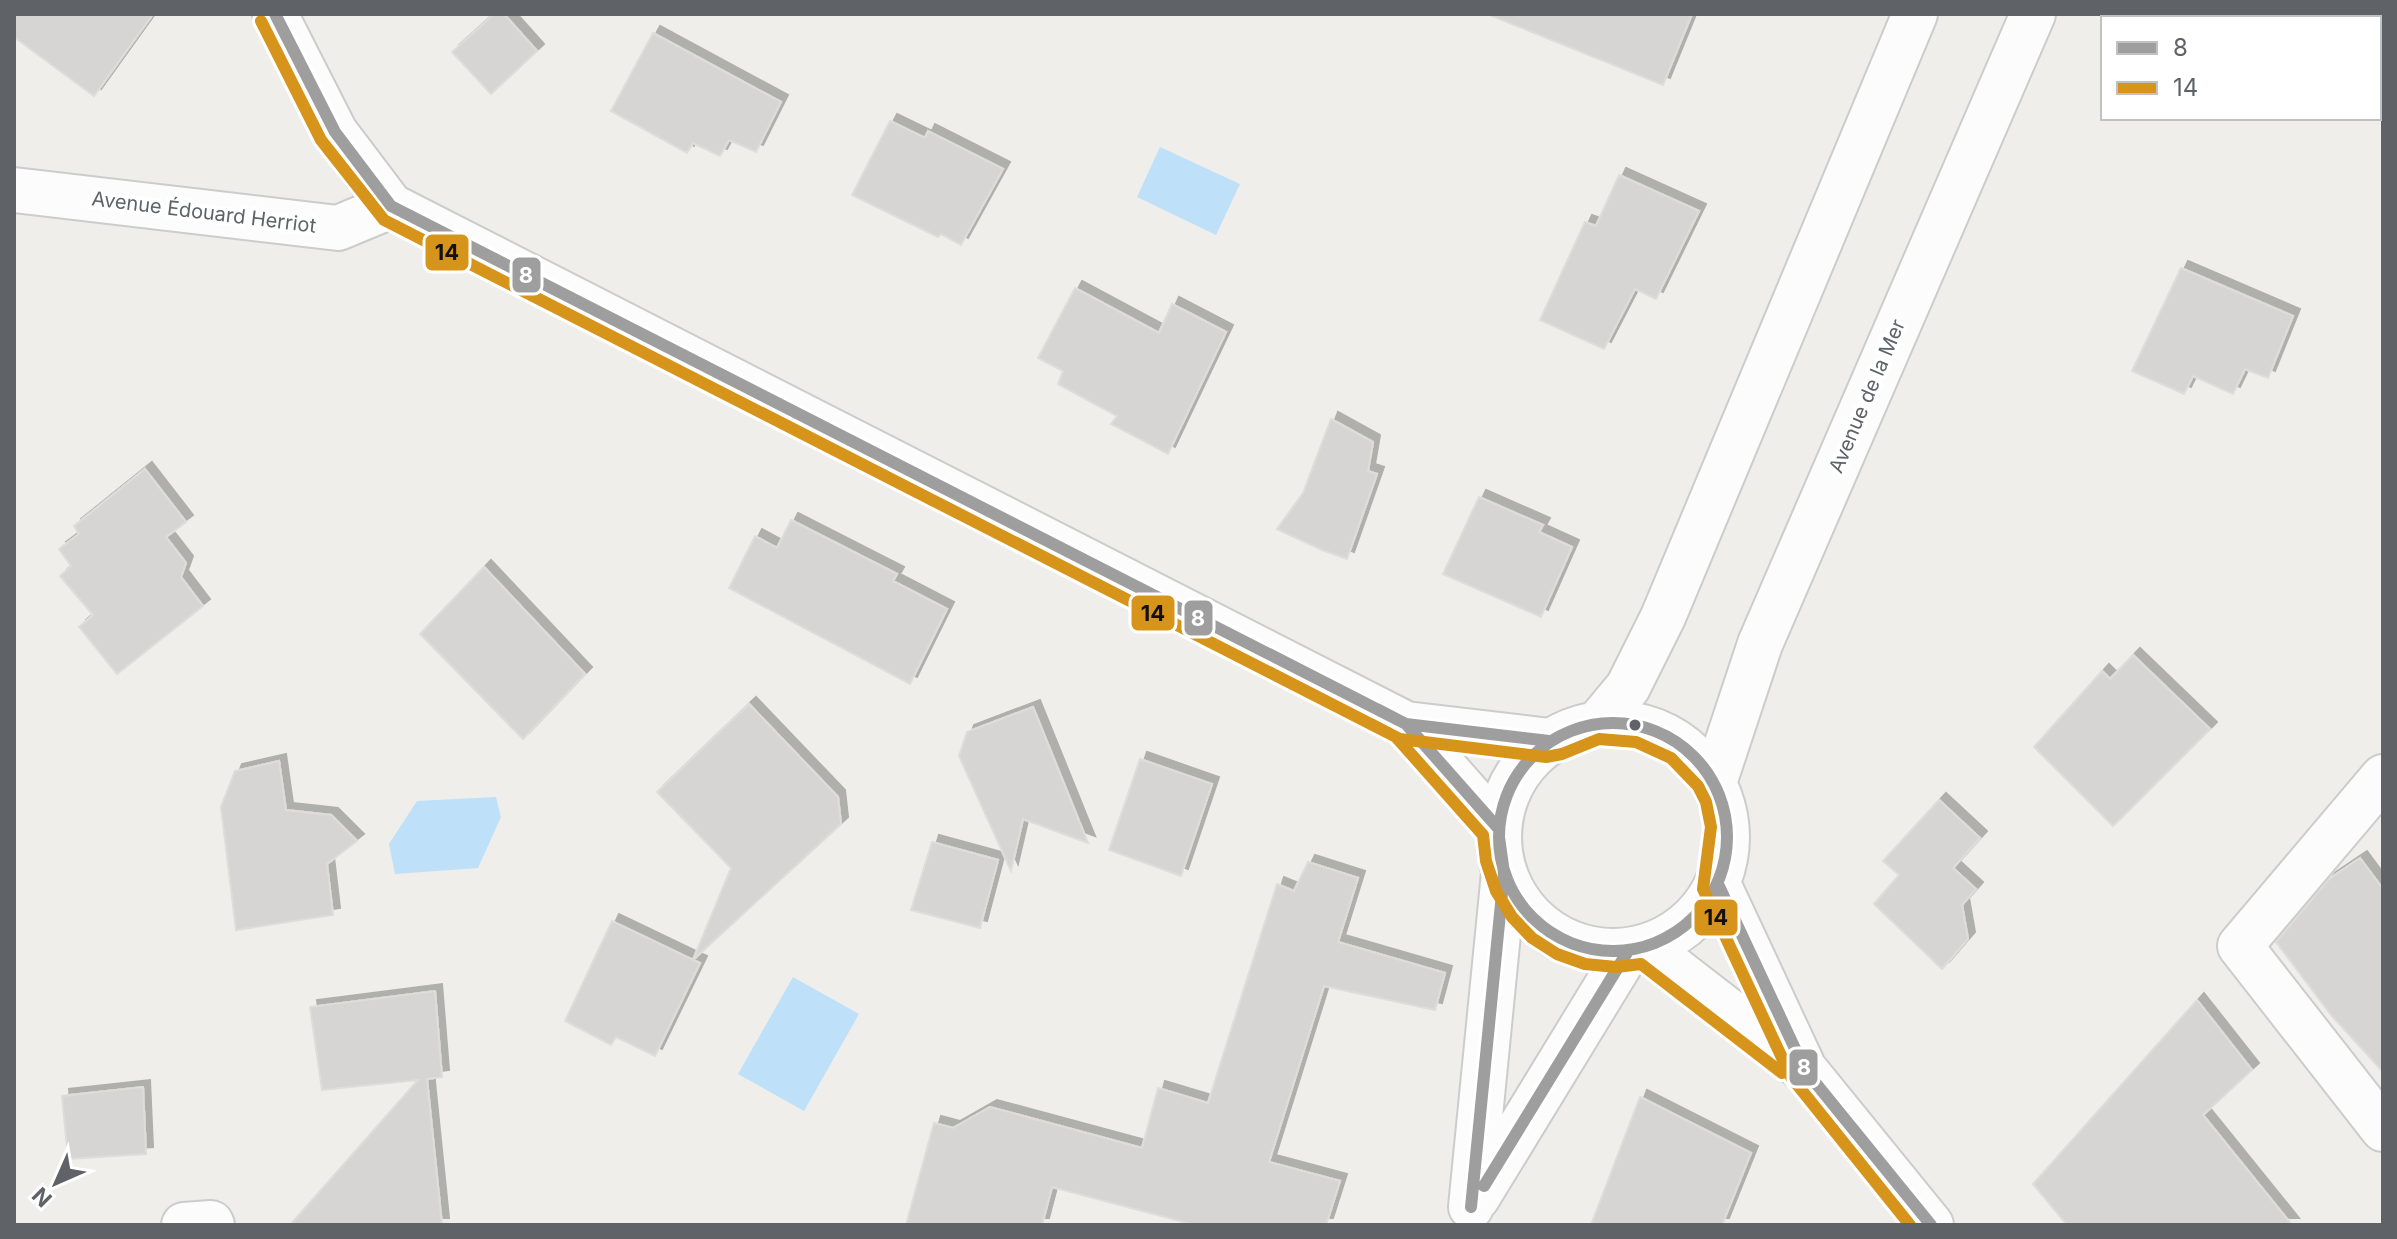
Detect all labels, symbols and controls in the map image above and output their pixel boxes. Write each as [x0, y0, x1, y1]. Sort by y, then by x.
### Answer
legend [2101, 16, 2381, 120]
text: 8 [2173, 33, 2188, 62]
text: 14 [2173, 73, 2198, 102]
street label: Avenue Édouard Herriot [90, 185, 318, 238]
line badge: 14 [424, 233, 470, 272]
text: 14 [435, 239, 459, 265]
line badge: 8 [511, 256, 542, 294]
text: 8 [519, 262, 533, 288]
street label: Avenue de la Mer [1824, 315, 1910, 476]
line badge: 14 [1130, 594, 1176, 632]
line badge: 8 [1183, 599, 1214, 637]
text: 14 [1141, 600, 1165, 626]
text: 8 [1191, 605, 1205, 631]
unlabelled marker [1627, 717, 1643, 733]
line badge: 14 [1693, 898, 1739, 937]
text: 14 [1704, 904, 1728, 930]
line badge: 8 [1788, 1048, 1819, 1087]
text: 8 [1797, 1054, 1811, 1080]
north arrow [16, 1143, 96, 1223]
text: N [27, 1182, 57, 1212]

